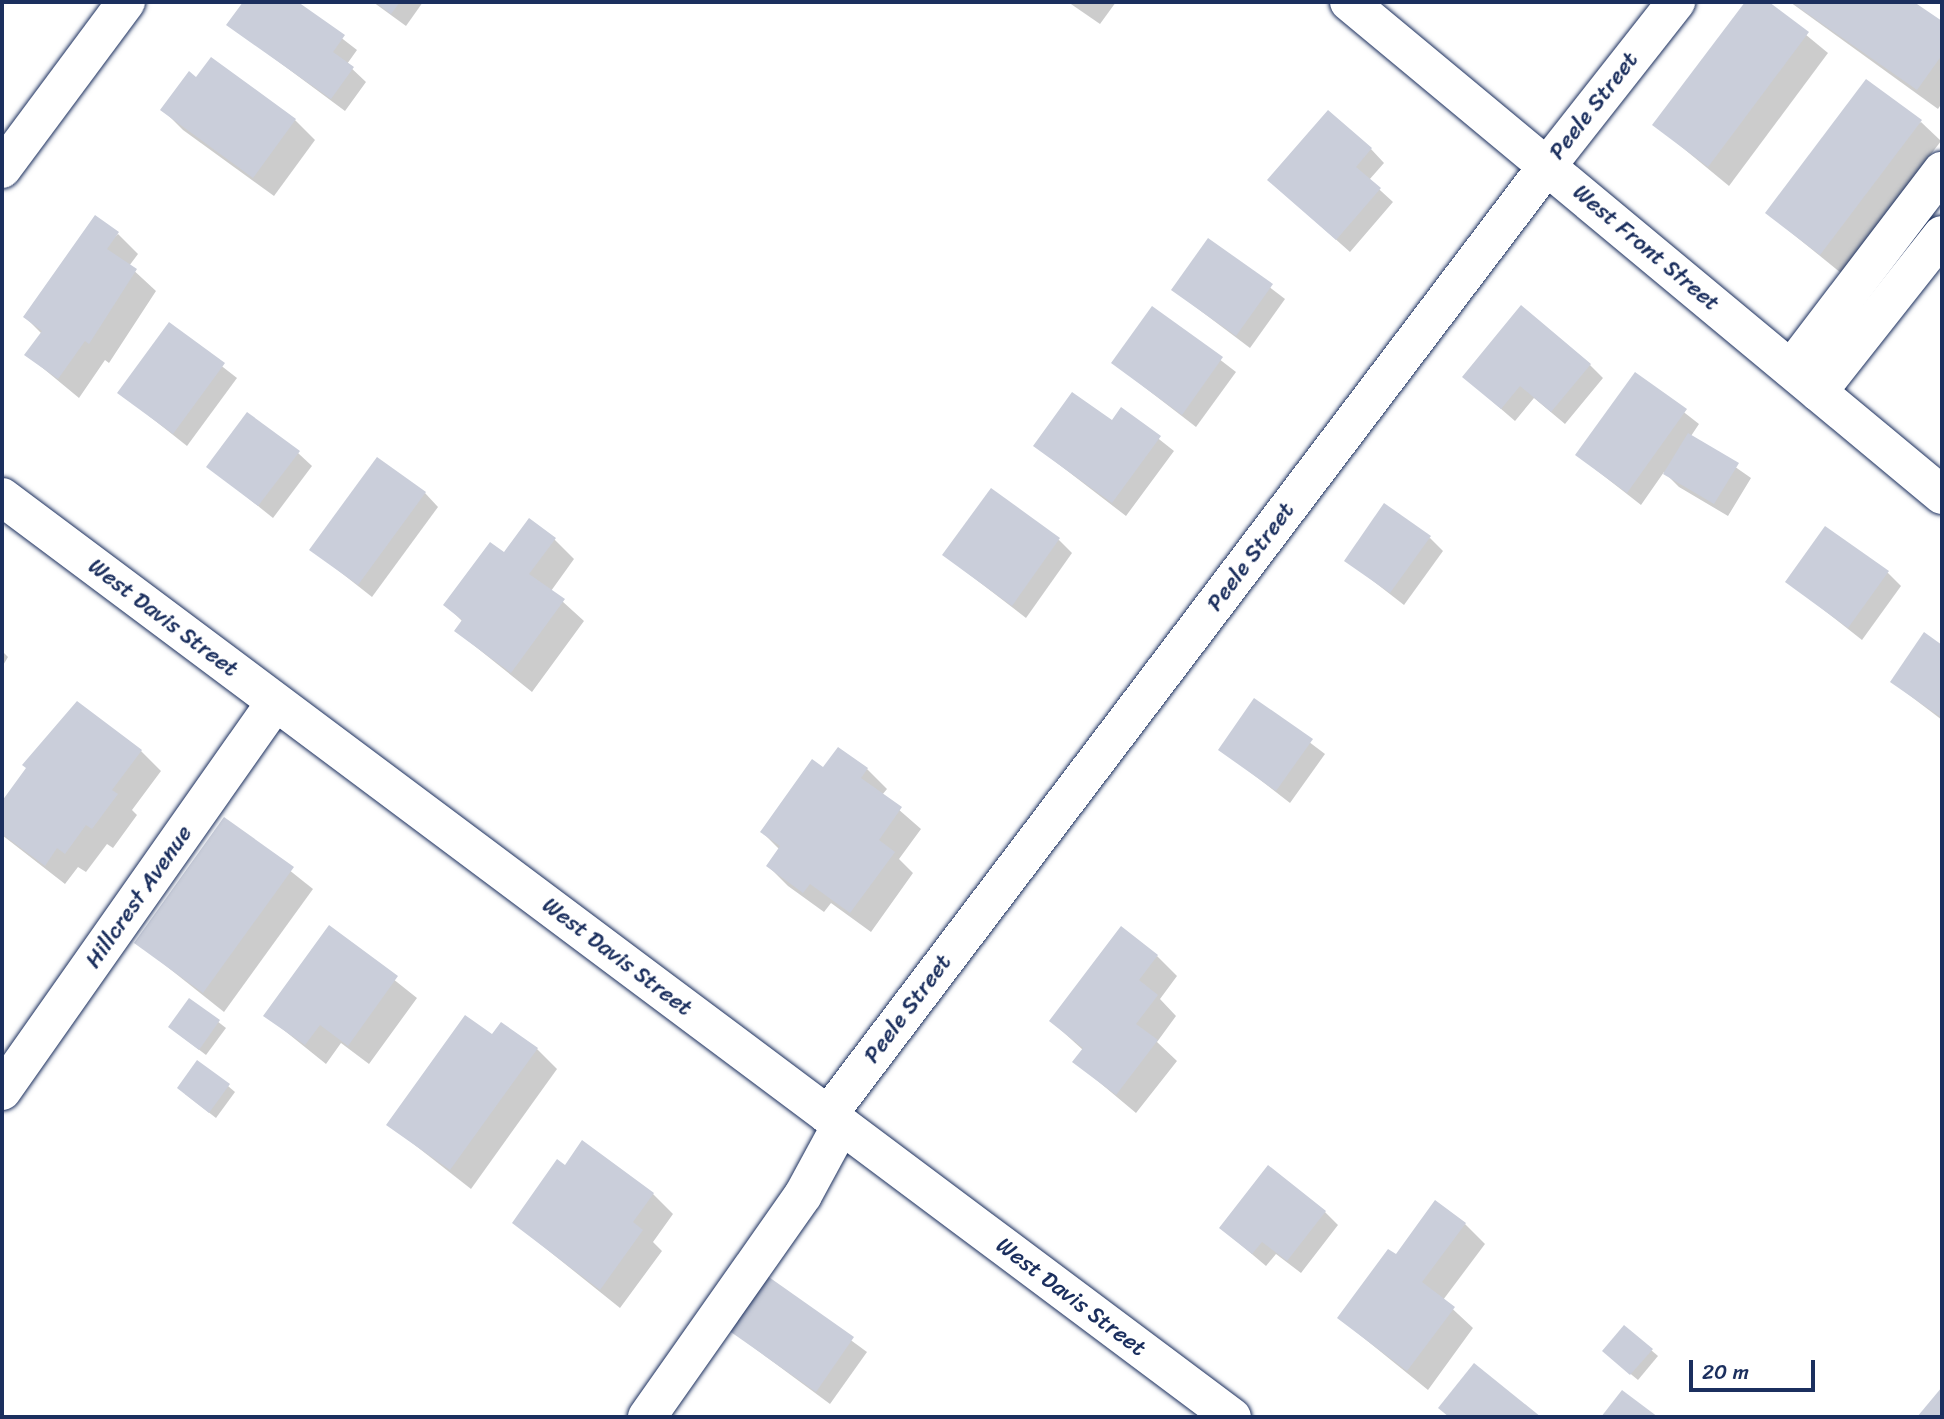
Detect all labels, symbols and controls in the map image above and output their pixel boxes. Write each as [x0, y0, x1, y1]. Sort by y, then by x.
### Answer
street label: Peele Street [1544, 47, 1644, 165]
street label: West Front Street [1567, 178, 1725, 318]
street label: Peele Street [1201, 498, 1301, 616]
street label: West Davis Street [82, 552, 244, 684]
street label: Hillcrest Avenue [80, 820, 198, 974]
street label: West Davis Street [536, 891, 698, 1023]
street label: Peele Street [858, 950, 958, 1068]
street label: West Davis Street [990, 1231, 1152, 1363]
scale bar [1692, 1346, 1818, 1390]
text: 20 m [1702, 1353, 1749, 1391]

